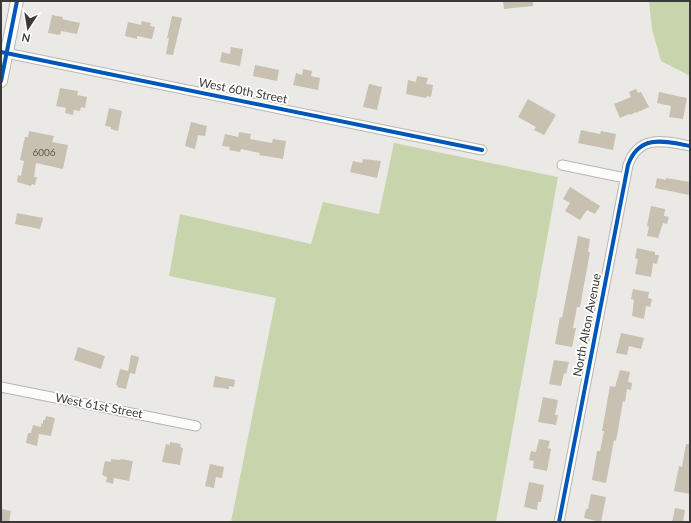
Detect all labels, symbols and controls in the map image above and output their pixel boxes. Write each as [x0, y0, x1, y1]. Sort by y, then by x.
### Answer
north arrow [8, 8, 48, 48]
text: N [20, 31, 31, 46]
street label: West 60th Street [197, 75, 289, 107]
house number: 6006 [32, 146, 56, 158]
street label: North Alton Avenue [569, 272, 604, 378]
street label: West 61st Street [54, 390, 145, 421]

